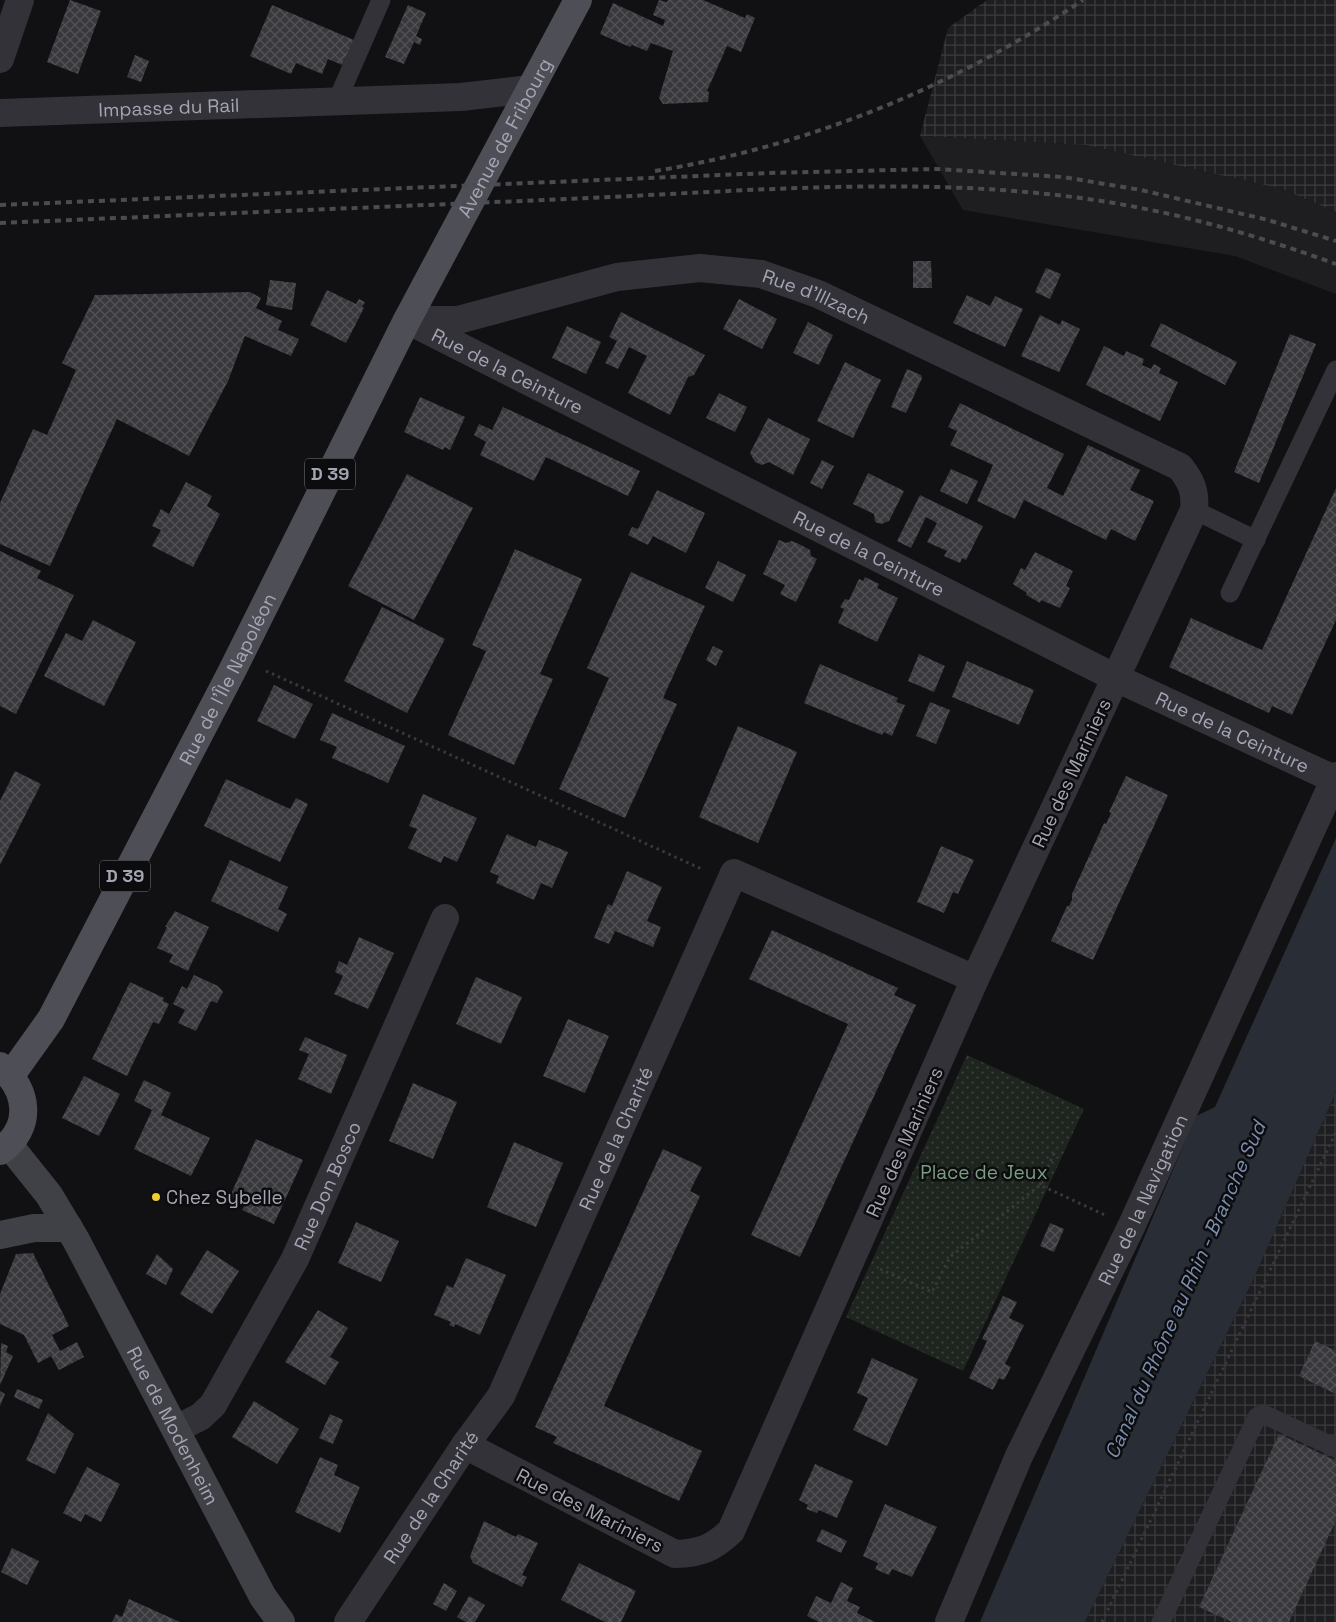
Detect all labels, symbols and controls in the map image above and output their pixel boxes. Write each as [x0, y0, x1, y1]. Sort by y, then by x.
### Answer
street label: Avenue de Fribourg [452, 54, 558, 222]
street label: Impasse du Rail [98, 93, 240, 123]
street label: Rue d'Illzach [759, 263, 874, 330]
street label: Rue de la Ceinture [427, 323, 587, 420]
road number: D 39 [305, 458, 355, 489]
street label: Rue de la Ceinture [789, 505, 949, 602]
street label: Rue de l'Île Napoléon [173, 589, 282, 769]
street label: Rue de la Ceinture [1151, 686, 1313, 779]
street label: Rue des Mariniers [1026, 695, 1117, 852]
road number: D 39 [100, 860, 150, 891]
street label: Rue de la Charité [573, 1063, 659, 1214]
street label: Rue des Mariniers [860, 1063, 949, 1221]
street label: Rue de la Navigation [1093, 1110, 1194, 1289]
water label: Canal du Rhône au Rhin - Branche Sud [1099, 1115, 1272, 1463]
street label: Rue Don Bosco [288, 1118, 367, 1254]
park label: Place de Jeux [920, 1160, 1048, 1185]
place label: Chez Sybelle [166, 1185, 283, 1210]
marker: Chez Sybelle [150, 1191, 162, 1203]
street label: Rue de Modenheim [121, 1342, 225, 1509]
street label: Rue de la Charité [378, 1426, 485, 1569]
street label: Rue des Mariniers [512, 1463, 668, 1558]

